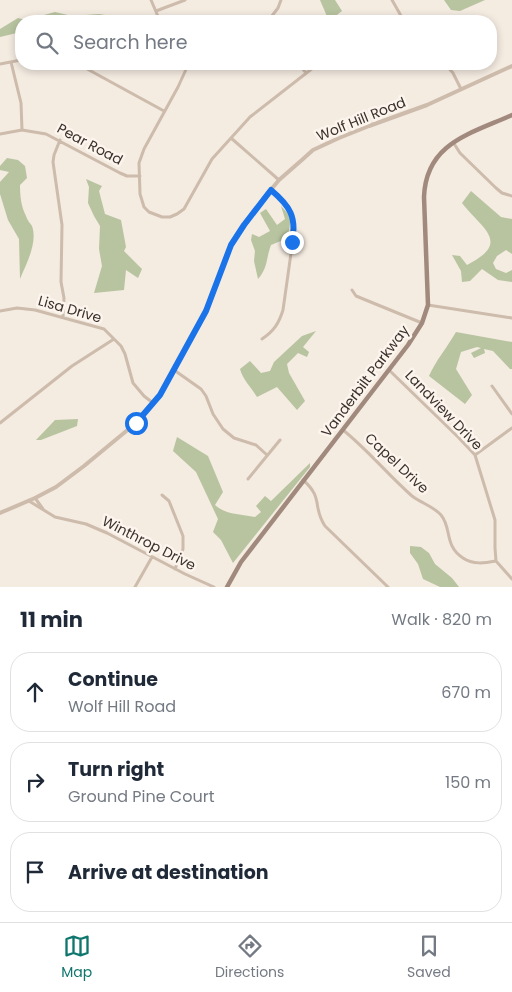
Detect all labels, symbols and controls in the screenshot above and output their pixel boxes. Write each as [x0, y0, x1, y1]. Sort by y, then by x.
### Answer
search box [15, 15, 497, 70]
icon: search [33, 29, 61, 57]
text: Search here [73, 29, 187, 56]
street label: Wolf Hill Road [313, 92, 409, 146]
street label: Pear Road [54, 118, 126, 170]
route end [281, 231, 304, 254]
street label: Lisa Drive [36, 290, 104, 328]
street label: Vanderbilt Parkway [316, 321, 414, 441]
street label: Landview Drive [401, 366, 488, 455]
route start [125, 412, 148, 435]
street label: Capel Drive [361, 428, 434, 498]
street label: Winthrop Drive [99, 511, 200, 575]
text: 11 min [20, 605, 83, 634]
text: Walk · 820 m [391, 608, 492, 631]
text: Continue [68, 666, 158, 693]
icon: ahead [21, 678, 49, 706]
text: 670 m [441, 681, 491, 704]
text: Wolf Hill Road [68, 695, 176, 718]
text: Turn right [68, 756, 164, 783]
icon: right [21, 768, 49, 796]
text: 150 m [445, 771, 491, 794]
text: Ground Pine Court [68, 785, 214, 808]
icon: arrive [21, 858, 49, 886]
text: Arrive at destination [68, 859, 269, 886]
tab: Map [61, 932, 92, 983]
tab: Directions [215, 932, 284, 983]
tab: Saved [407, 932, 451, 983]

